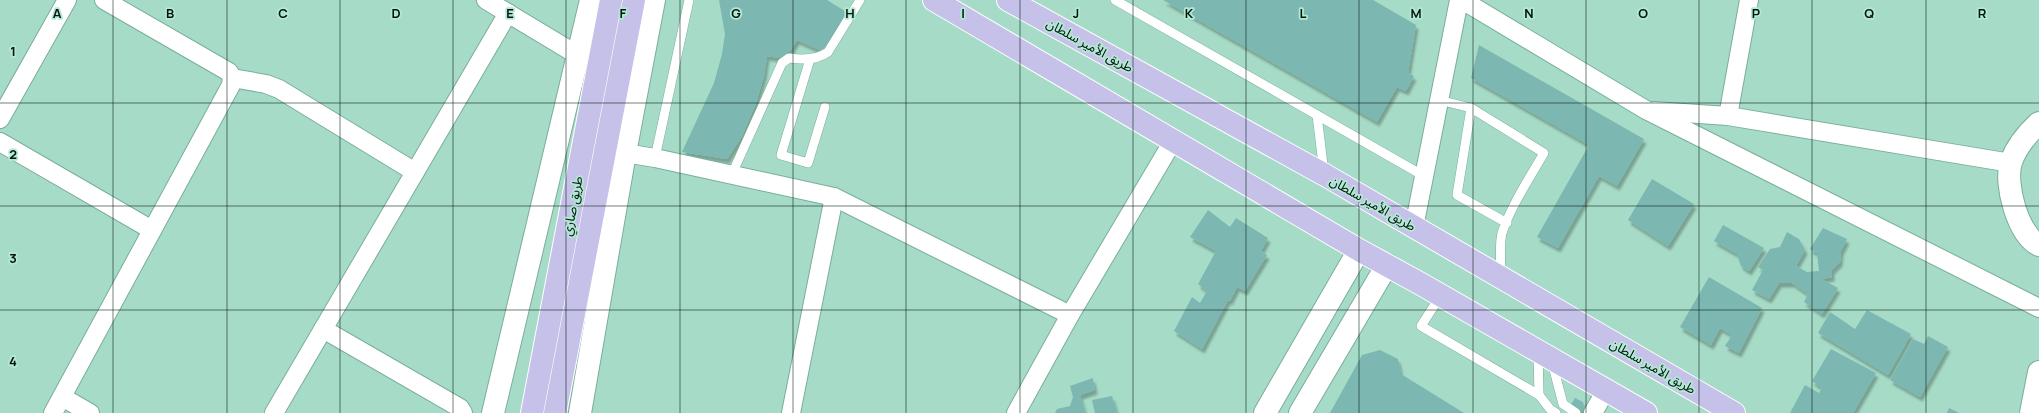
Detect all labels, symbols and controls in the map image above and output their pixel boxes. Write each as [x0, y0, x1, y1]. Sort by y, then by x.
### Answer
text: A [53, 4, 62, 22]
text: B [166, 4, 174, 22]
text: C [278, 4, 288, 22]
text: D [391, 4, 401, 22]
text: E [506, 4, 514, 22]
text: F [620, 4, 627, 22]
text: G [731, 4, 741, 22]
text: H [845, 4, 855, 22]
text: I [961, 4, 965, 22]
text: J [1073, 4, 1079, 22]
text: K [1185, 4, 1194, 22]
text: L [1300, 4, 1307, 22]
text: M [1410, 4, 1422, 22]
text: N [1524, 4, 1534, 22]
text: O [1638, 4, 1648, 22]
text: P [1752, 4, 1760, 22]
text: Q [1864, 4, 1874, 22]
text: R [1978, 4, 1987, 22]
street label: طريق الأمير سلطان [1043, 14, 1137, 76]
text: 1 [10, 42, 16, 60]
text: 2 [9, 145, 17, 163]
street label: طريق الأمير سلطان [1327, 171, 1420, 235]
street label: طريق صاري [557, 174, 589, 238]
text: 3 [9, 249, 17, 267]
street label: طريق الأمير سلطان [1607, 334, 1700, 398]
text: 4 [9, 352, 17, 370]

